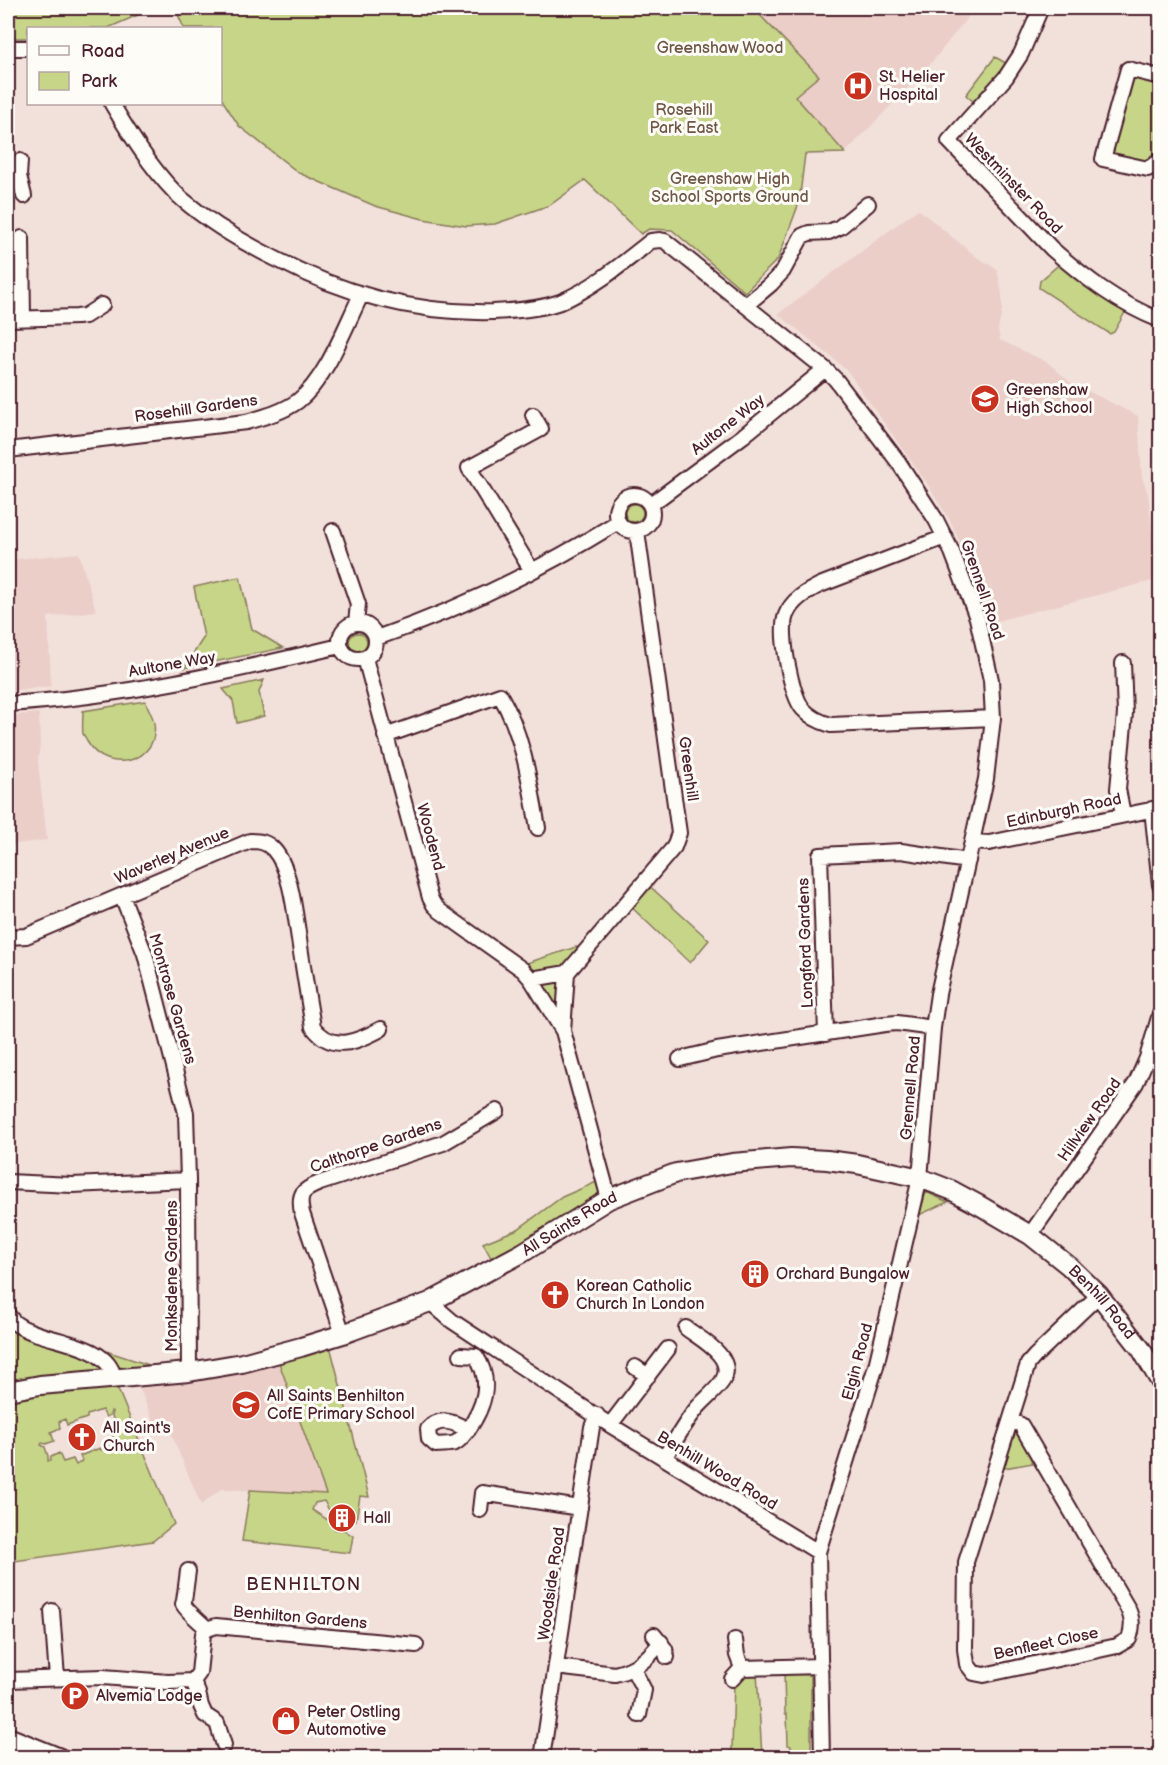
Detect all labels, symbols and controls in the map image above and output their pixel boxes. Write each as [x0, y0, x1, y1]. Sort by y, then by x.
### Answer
legend [27, 27, 222, 105]
park label: Greenshaw Wood [657, 39, 783, 58]
text: Road [81, 41, 125, 62]
place label: St. Helier Hospital [879, 68, 945, 105]
hospital icon: St. Helier Hospital [842, 70, 874, 102]
text: Park [81, 71, 117, 92]
park label: Rosehill Park East [650, 101, 719, 138]
street label: Westminster Road [960, 130, 1066, 238]
park label: Greenshaw High School Sports Ground [651, 170, 809, 207]
place label: Greenshaw High School [1006, 381, 1092, 418]
school or university icon: Greenshaw High School [969, 383, 1001, 415]
street label: Aultone Way [688, 390, 769, 460]
street label: Rosehill Gardens [133, 391, 259, 427]
street label: Grennell Road [956, 537, 1008, 643]
street label: Aultone Way [127, 648, 218, 682]
street label: Greenhill [674, 735, 702, 803]
street label: Edinburgh Road [1005, 790, 1123, 832]
street label: Woodend [412, 801, 448, 873]
street label: Waverley Avenue [112, 823, 233, 889]
street label: Longford Gardens [794, 877, 818, 1009]
street label: Montrose Gardens [144, 931, 200, 1067]
street label: Grennell Road [897, 1035, 925, 1141]
street label: Hillview Road [1054, 1075, 1126, 1165]
street label: Calthorpe Gardens [308, 1115, 444, 1177]
street label: All Saints Road [519, 1187, 620, 1260]
street label: Monksdene Gardens [163, 1200, 182, 1352]
building icon: Orchard Bungalow [739, 1258, 771, 1290]
street label: Benhill Road [1064, 1261, 1139, 1343]
place label: Orchard Bungalow [776, 1265, 910, 1284]
place label: Korean Catholic Church In London [576, 1277, 705, 1314]
church icon: Korean Catholic Church In London [539, 1279, 571, 1311]
street label: Elgin Road [839, 1321, 877, 1403]
place label: All Saints Benhilton CofE Primary School [267, 1387, 415, 1424]
school or university icon: All Saints Benhilton CofE Primary School [230, 1389, 262, 1421]
place label: All Saint's Church [103, 1419, 171, 1456]
church icon: All Saint's Church [66, 1421, 98, 1453]
street label: Benhill Wood Road [653, 1428, 781, 1514]
building icon: Hall [326, 1502, 358, 1534]
place label: Hall [363, 1509, 391, 1528]
street label: Woodside Road [535, 1526, 569, 1642]
district label: BENHILTON [246, 1574, 362, 1595]
street label: Benhilton Gardens [232, 1603, 368, 1633]
street label: Benfleet Close [992, 1624, 1101, 1664]
parking icon: Alvemia Lodge [59, 1680, 91, 1712]
place label: Alvemia Lodge [96, 1687, 203, 1706]
place label: Peter Ostling Automotive [307, 1703, 401, 1740]
shop icon: Peter Ostling Automotive [270, 1705, 302, 1737]

